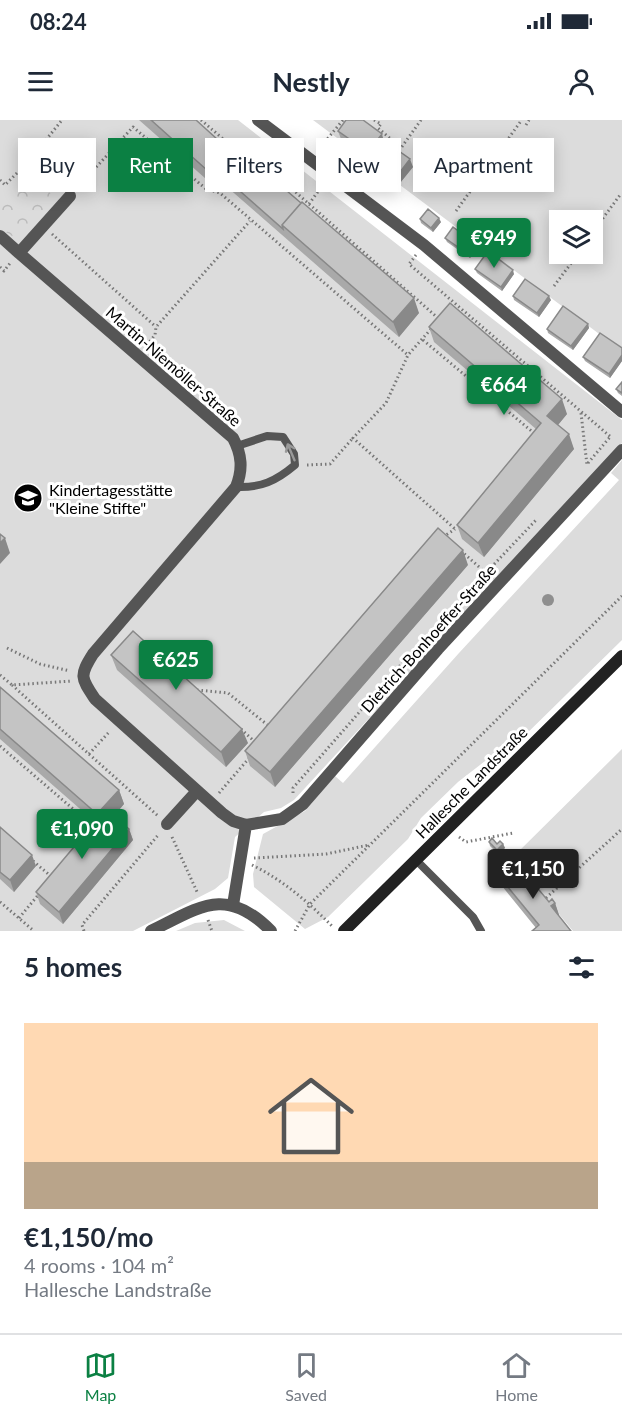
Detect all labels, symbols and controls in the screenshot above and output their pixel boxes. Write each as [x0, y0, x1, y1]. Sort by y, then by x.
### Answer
text: 08:24 [30, 8, 87, 35]
icon: menu [24, 65, 57, 98]
text: Nestly [272, 65, 350, 98]
icon: person [565, 65, 598, 98]
chip: Buy [18, 138, 96, 192]
chip: Rent [108, 138, 193, 192]
chip: Filters [205, 138, 304, 192]
chip: New [316, 138, 401, 192]
chip: Apartment [413, 138, 554, 192]
map controls [549, 210, 603, 264]
button: layers [549, 210, 603, 264]
pin: €949 [458, 218, 530, 269]
text: €949 [471, 225, 517, 249]
street label: Martin-Niemöller-Straße [103, 302, 245, 430]
pin: €664 [468, 365, 540, 416]
text: €664 [481, 372, 527, 396]
one-way arrow [285, 444, 296, 462]
place label: Kindertagesstätte "Kleine Stifte" [49, 480, 173, 517]
school or university icon: Kindertagesstätte "Kleine Stifte" [12, 482, 44, 514]
street label: Dietrich-Bonhoeffer-Straße [357, 560, 499, 716]
pin: €625 [140, 640, 212, 691]
text: €625 [153, 647, 199, 671]
street label: Hallesche Landstraße [411, 722, 531, 842]
pin: €1,090 [33, 809, 131, 860]
text: €1,090 [51, 816, 113, 840]
pin: €1,150 [484, 849, 582, 900]
text: €1,150 [502, 856, 564, 880]
text: 5 homes [24, 951, 122, 983]
icon: filters [565, 951, 598, 984]
icon: home [257, 1062, 365, 1170]
text: €1,150/mo [24, 1221, 154, 1253]
text: 4 rooms · 104 m² [24, 1253, 174, 1277]
text: Hallesche Landstraße [24, 1277, 212, 1301]
tab: Map [84, 1349, 117, 1404]
tab: Saved [285, 1349, 327, 1404]
tab: Home [495, 1349, 538, 1404]

